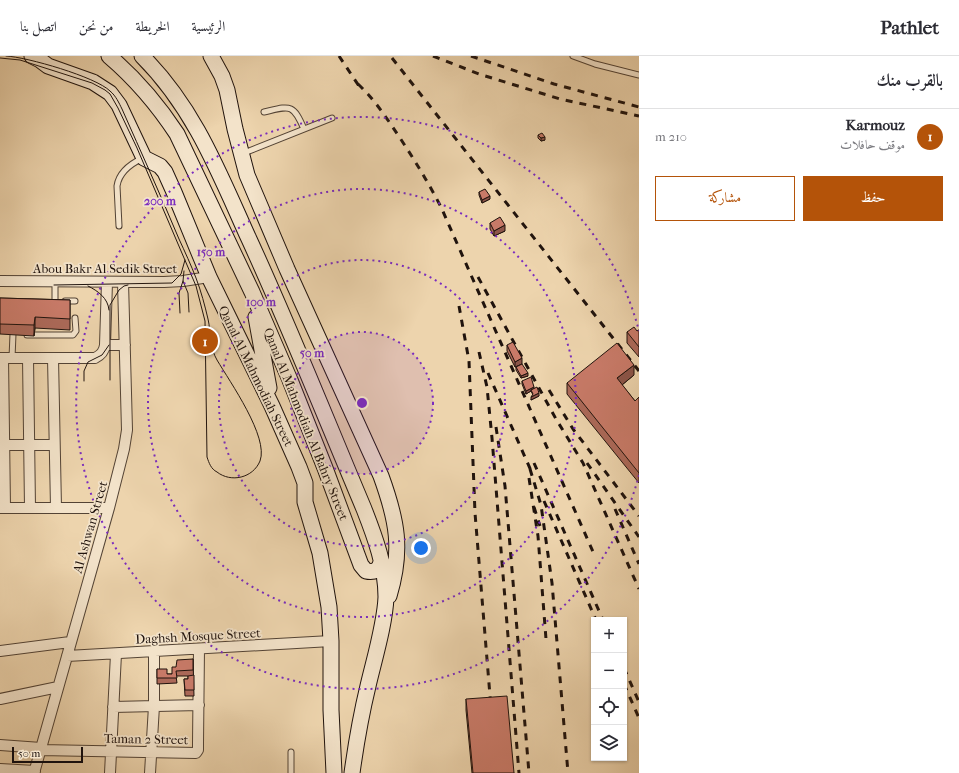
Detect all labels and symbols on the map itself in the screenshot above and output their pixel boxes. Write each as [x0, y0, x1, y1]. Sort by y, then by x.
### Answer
text: 200 m [144, 194, 177, 208]
text: 150 m [197, 245, 226, 259]
street label: Abou Bakr Al Sedik Street [32, 261, 177, 276]
text: 100 m [246, 295, 277, 309]
street label: Qanal Al Mahmodiah Street [215, 303, 297, 449]
street label: Qanal Al Mahmodiah Al Bahry Street [260, 325, 352, 523]
pin: 1 [192, 326, 218, 356]
text: 50 m [300, 346, 325, 360]
centre of rings [355, 396, 369, 410]
street label: Al Ashwan Street [69, 479, 110, 576]
your location [411, 538, 431, 558]
street label: Daghsh Mosque Street [135, 625, 262, 647]
street label: Taman 2 Street [104, 731, 189, 747]
scale bar [12, 745, 83, 764]

